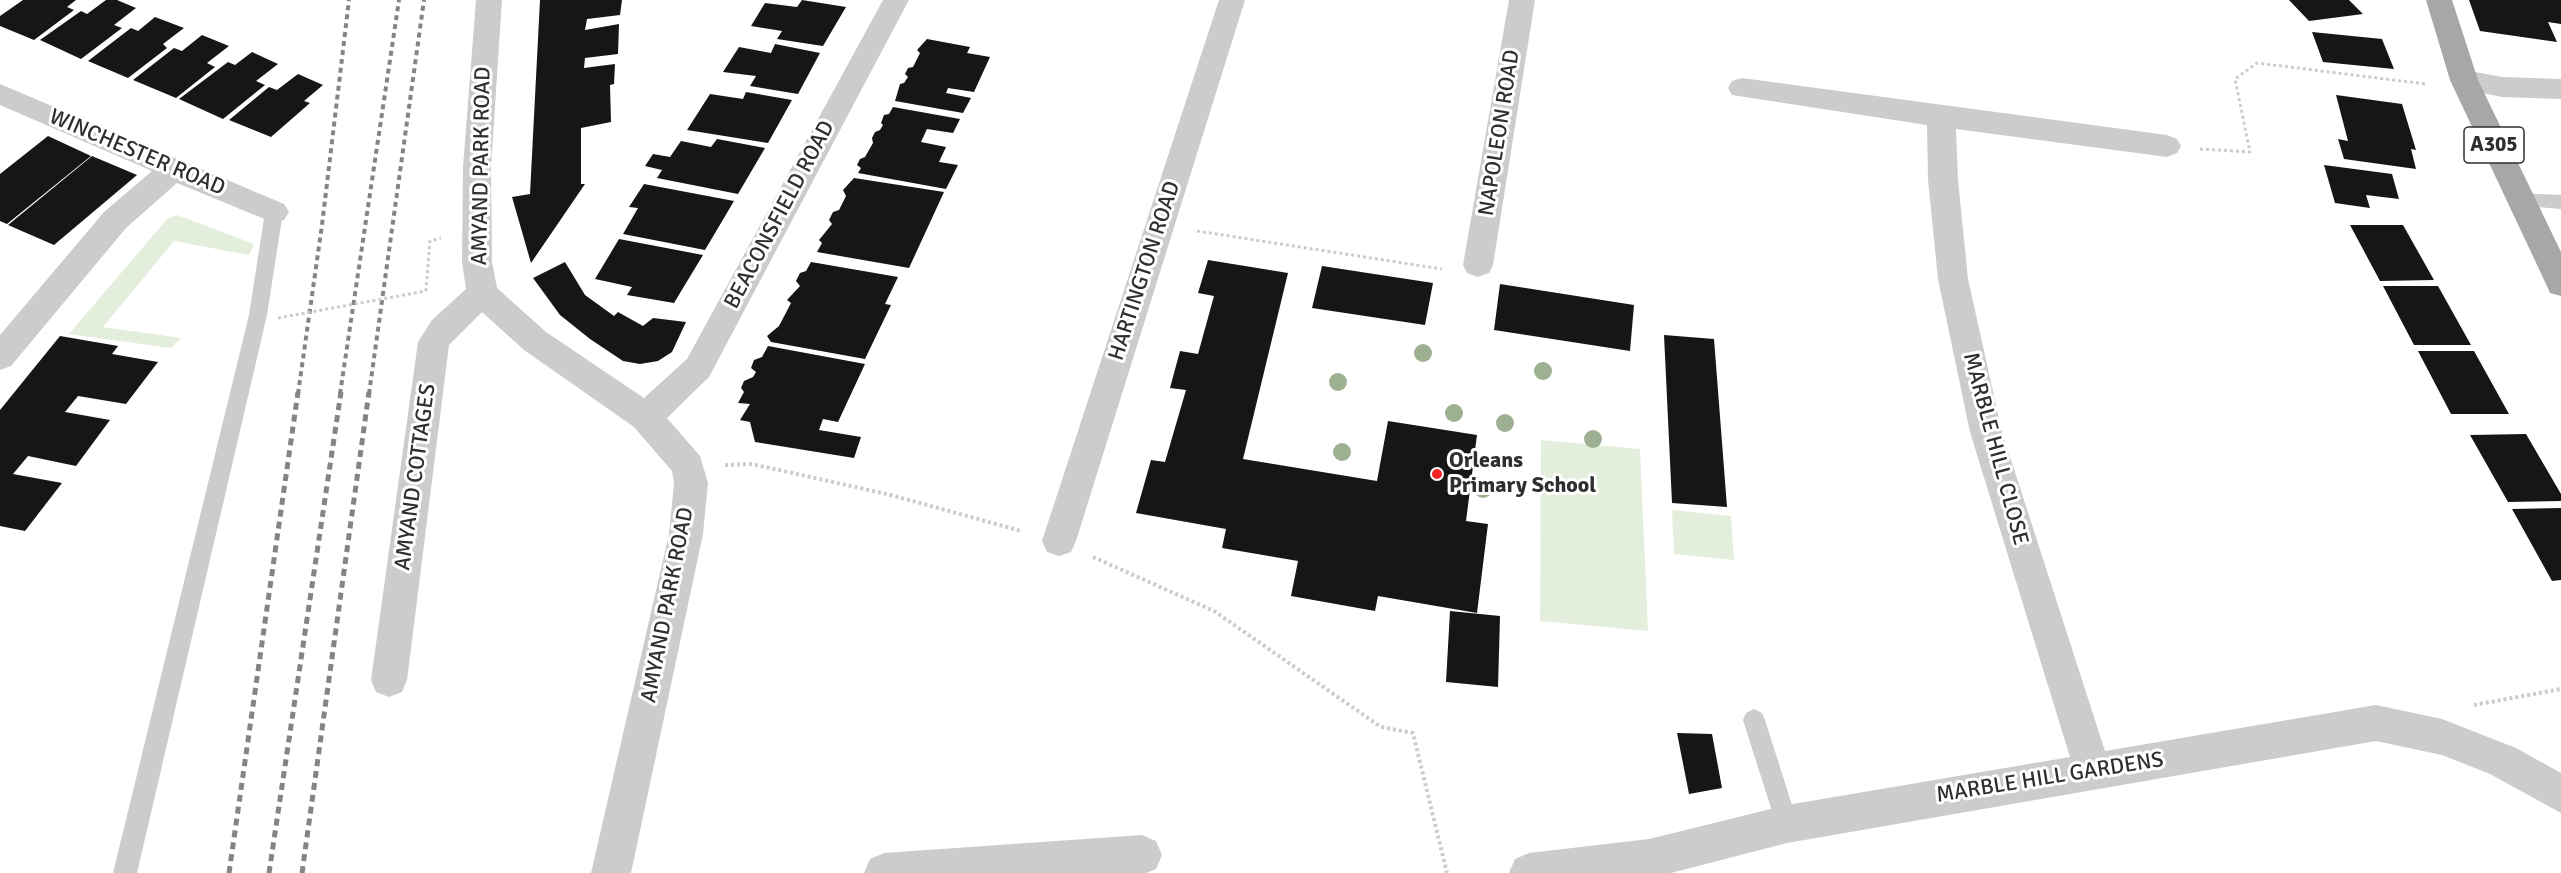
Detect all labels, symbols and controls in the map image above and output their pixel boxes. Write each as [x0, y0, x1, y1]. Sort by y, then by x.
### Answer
street label: NAPOLEON ROAD [1474, 48, 1526, 218]
street label: AMYAND PARK ROAD [467, 66, 497, 266]
street label: WINCHESTER ROAD [45, 104, 229, 202]
street label: BEACONSFIELD ROAD [719, 116, 841, 314]
road number: A305 [2464, 127, 2524, 163]
street label: HARTINGTON ROAD [1104, 178, 1186, 364]
street label: MARBLE HILL CLOSE [1957, 350, 2033, 548]
street label: AMYAND COTTAGES [390, 382, 442, 572]
place label: Orleans Primary School [1449, 448, 1596, 500]
marker: Orleans Primary School [1430, 467, 1444, 481]
street label: AMYAND PARK ROAD [636, 505, 700, 705]
street label: MARBLE HILL GARDENS [1935, 747, 2165, 809]

